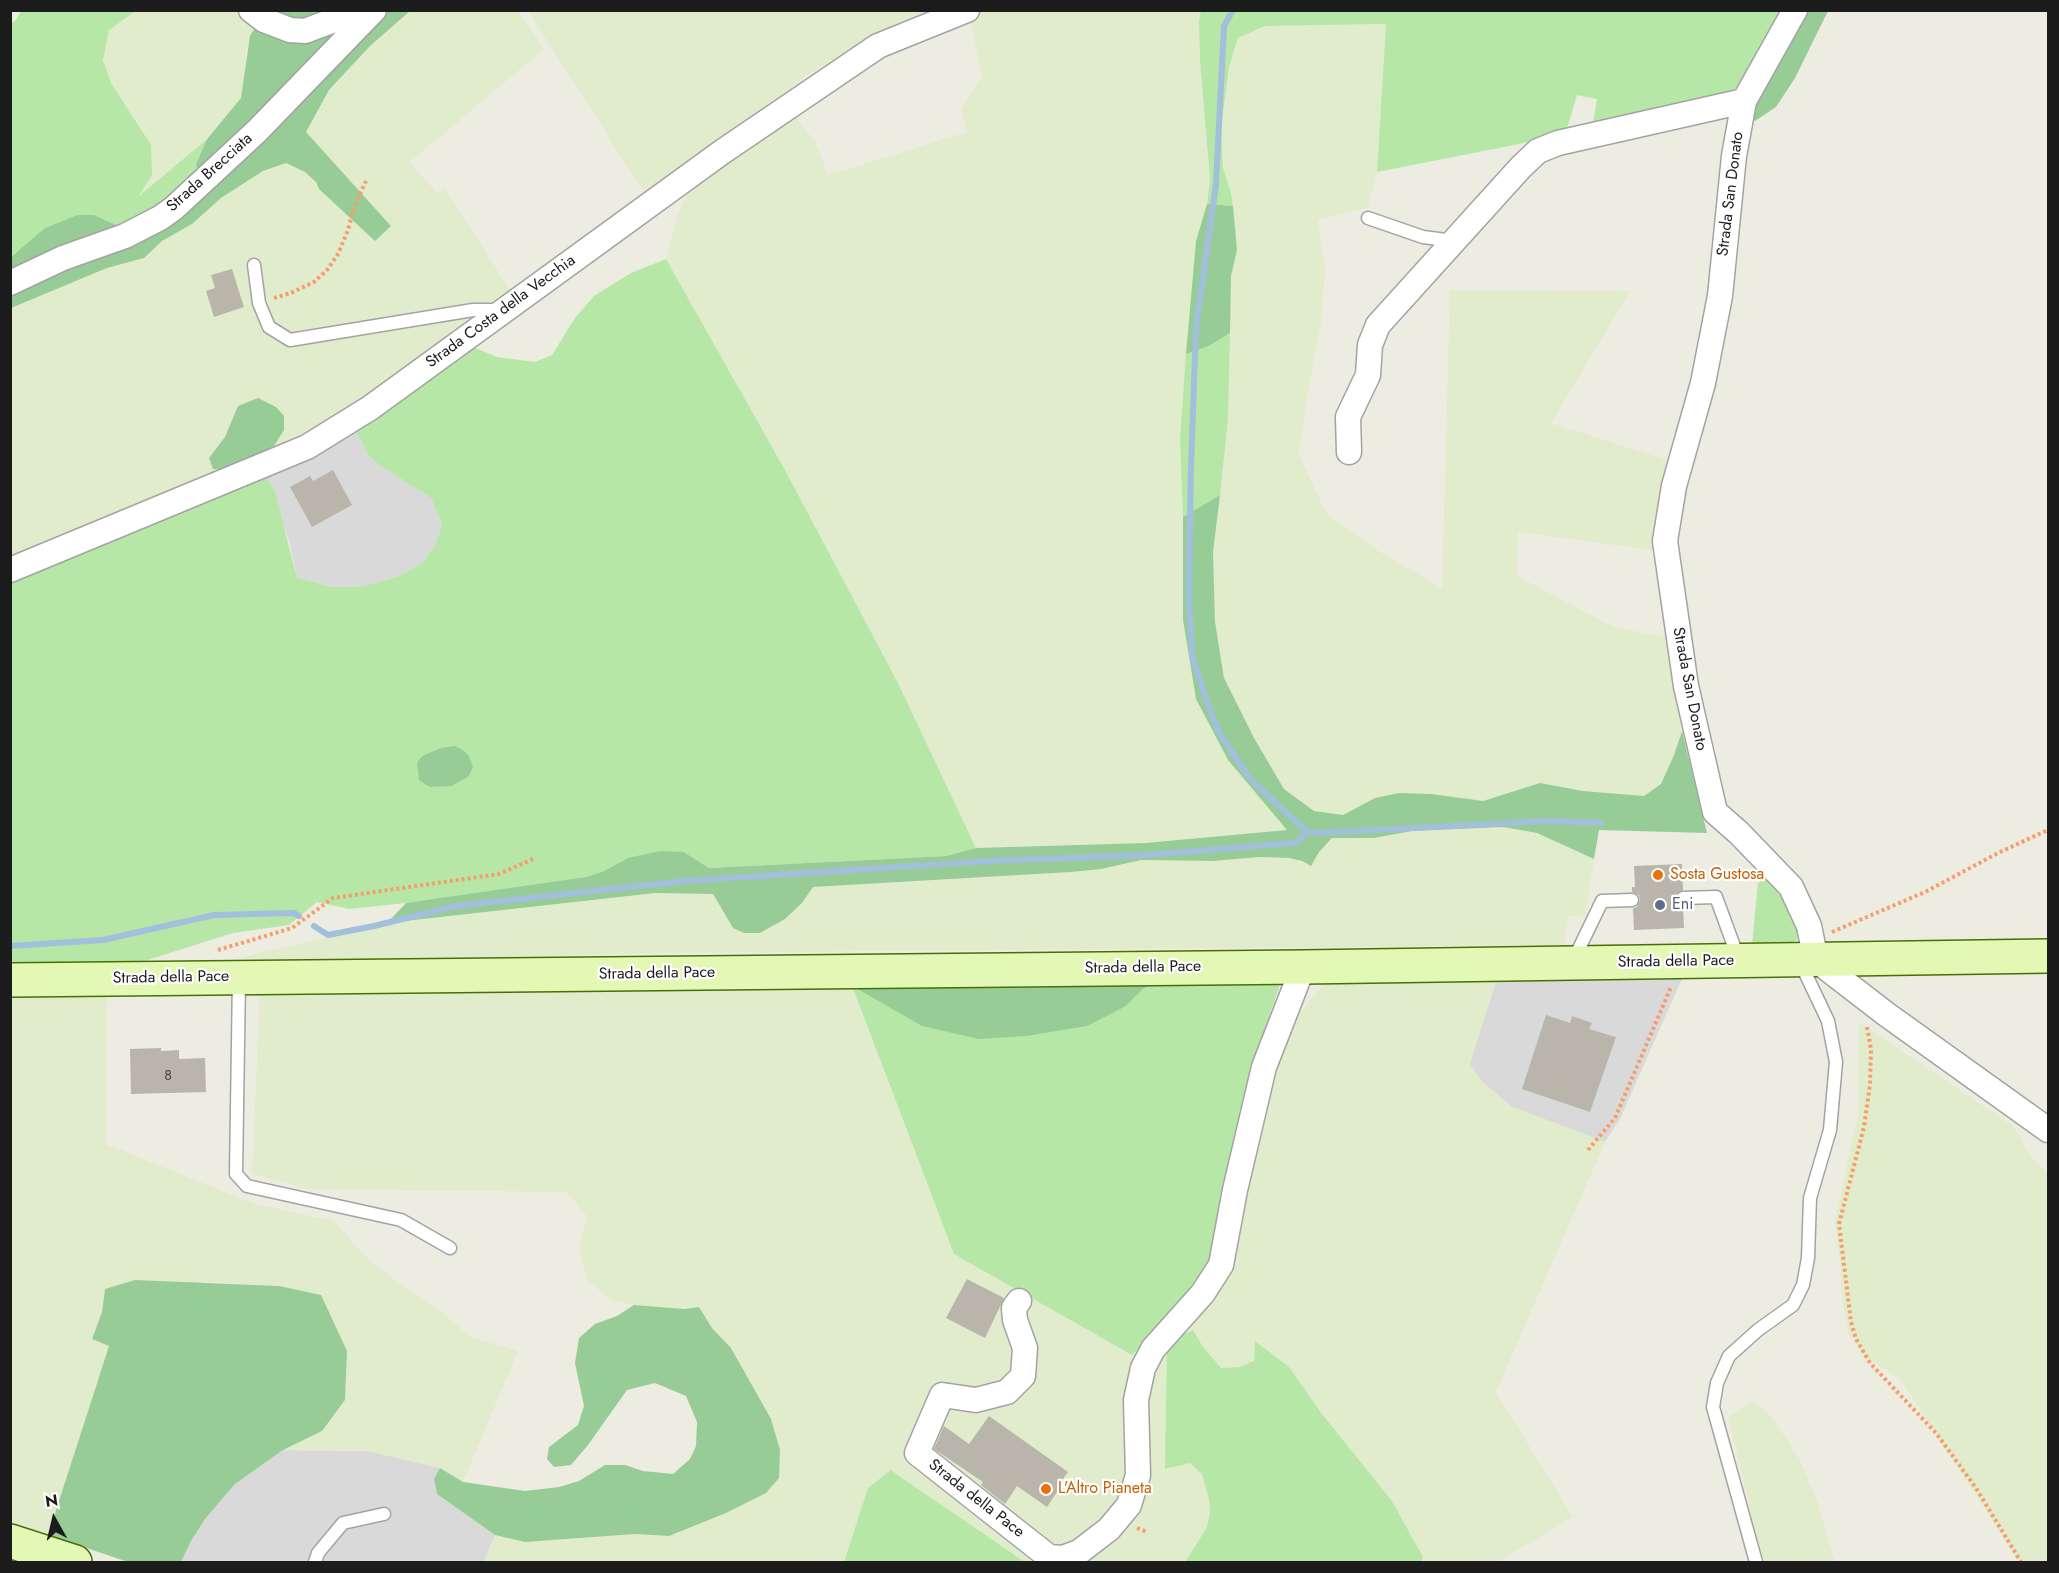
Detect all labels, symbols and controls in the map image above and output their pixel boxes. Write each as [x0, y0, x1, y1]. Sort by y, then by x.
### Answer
street label: Strada Brecciata [163, 130, 257, 216]
street label: Strada San Donato [1714, 131, 1748, 257]
street label: Strada Costa della Vecchia [422, 251, 580, 373]
street label: Strada San Donato [1668, 626, 1710, 752]
place label: Sosta Gustosa [1670, 865, 1764, 885]
marker: Sosta Gustosa [1651, 868, 1665, 882]
place label: Eni [1672, 895, 1693, 915]
marker: Eni [1653, 898, 1667, 912]
street label: Strada della Pace [1618, 951, 1734, 973]
street label: Strada della Pace [1085, 957, 1201, 979]
street label: Strada della Pace [599, 963, 715, 985]
street label: Strada della Pace [113, 967, 229, 989]
house number: 8 [164, 1069, 172, 1085]
street label: Strada della Pace [924, 1456, 1028, 1542]
place label: L'Altro Pianeta [1058, 1479, 1152, 1499]
marker: L'Altro Pianeta [1039, 1482, 1053, 1496]
text: N [44, 1488, 59, 1513]
north arrow [24, 1489, 84, 1549]

